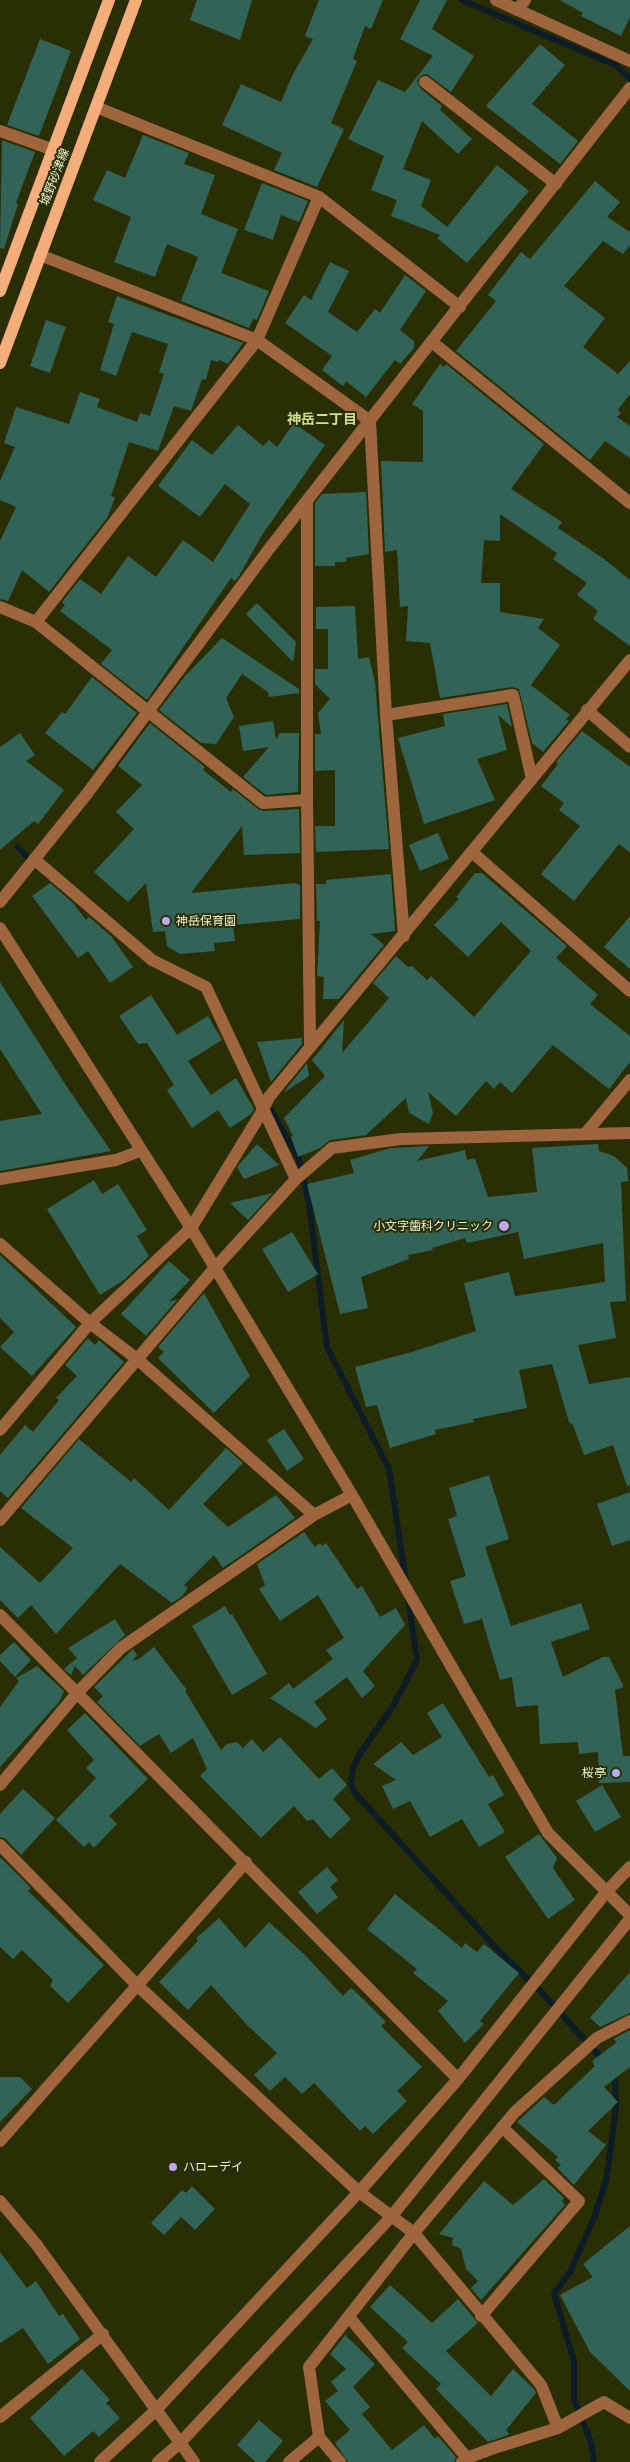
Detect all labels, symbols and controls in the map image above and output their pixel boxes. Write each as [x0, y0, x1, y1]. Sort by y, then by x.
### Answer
street label: 城野砂津線 [38, 146, 72, 208]
district label: 神岳二丁目 [287, 412, 357, 428]
place label: 神岳保育園 [176, 914, 236, 928]
marker: 神岳保育園 [160, 915, 172, 927]
place label: 小文字歯科クリニック [373, 1219, 493, 1233]
marker: 小文字歯科クリニック [497, 1219, 511, 1233]
place label: 桜亭 [582, 1766, 606, 1780]
marker: 桜亭 [610, 1767, 622, 1779]
place label: ハローデイ [183, 2160, 243, 2174]
marker: ハローデイ [167, 2161, 179, 2173]

